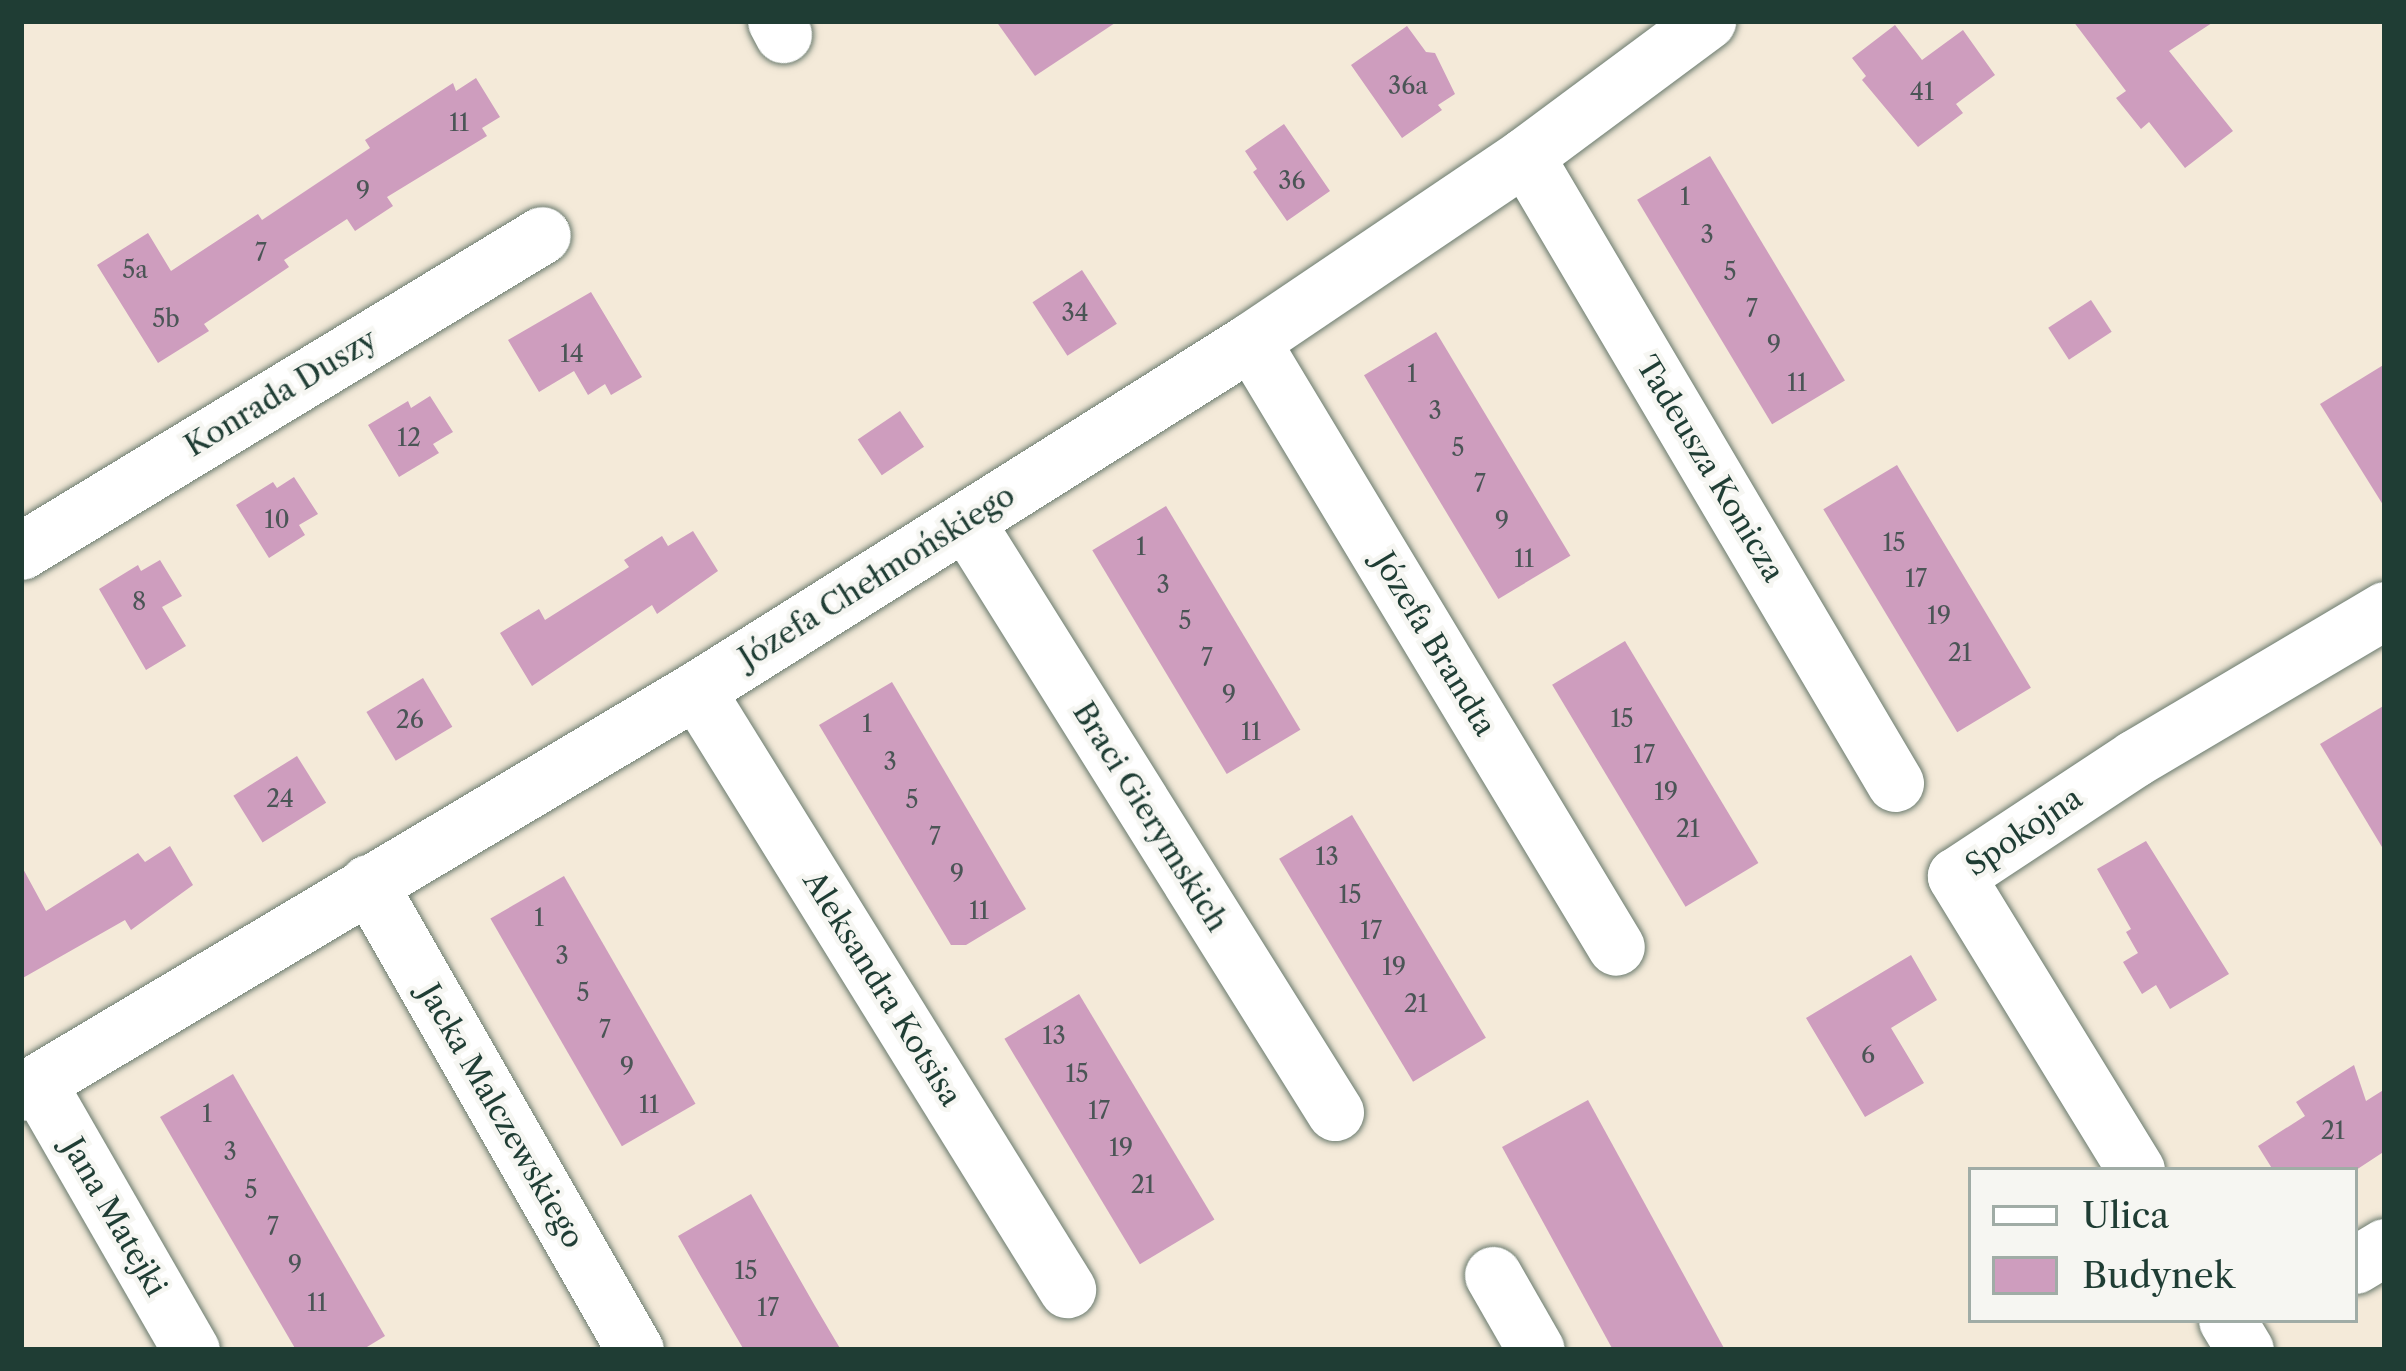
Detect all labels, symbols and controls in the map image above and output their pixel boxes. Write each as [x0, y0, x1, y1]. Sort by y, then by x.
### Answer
house number: 36a [1388, 72, 1428, 100]
house number: 41 [1910, 78, 1934, 106]
house number: 11 [449, 109, 469, 137]
house number: 36 [1278, 167, 1306, 195]
house number: 9 [356, 177, 370, 205]
house number: 1 [1680, 183, 1690, 211]
house number: 3 [1700, 221, 1714, 249]
house number: 7 [255, 239, 267, 267]
house number: 5a [122, 256, 148, 284]
house number: 5 [1723, 258, 1737, 286]
house number: 7 [1746, 295, 1758, 323]
house number: 34 [1061, 299, 1089, 327]
house number: 5b [152, 305, 180, 333]
street label: Konrada Duszy [178, 321, 384, 465]
house number: 9 [1767, 331, 1781, 359]
house number: 14 [560, 340, 584, 368]
street label: Tadeusza Konicza [1628, 350, 1792, 588]
house number: 1 [1407, 360, 1417, 388]
house number: 11 [1787, 369, 1807, 397]
house number: 3 [1428, 397, 1442, 425]
house number: 12 [397, 424, 421, 452]
house number: 5 [1451, 434, 1465, 462]
house number: 7 [1474, 470, 1486, 498]
street label: Józefa Chełmońskiego [732, 477, 1022, 677]
house number: 10 [264, 506, 290, 534]
house number: 9 [1495, 507, 1509, 535]
house number: 15 [1882, 529, 1906, 557]
house number: 1 [1136, 533, 1146, 561]
house number: 11 [1514, 545, 1534, 573]
street label: Józefa Brandta [1365, 546, 1503, 742]
house number: 17 [1905, 565, 1927, 593]
house number: 3 [1156, 571, 1170, 599]
house number: 8 [132, 588, 146, 616]
house number: 19 [1927, 602, 1951, 630]
house number: 5 [1178, 607, 1192, 635]
house number: 21 [1948, 639, 1972, 667]
house number: 7 [1201, 644, 1213, 672]
house number: 9 [1222, 681, 1236, 709]
street label: Braci Gierymskich [1065, 696, 1235, 938]
house number: 15 [1610, 705, 1634, 733]
house number: 26 [396, 706, 424, 734]
house number: 1 [862, 710, 872, 738]
house number: 11 [1241, 718, 1261, 746]
house number: 17 [1633, 741, 1655, 769]
house number: 3 [883, 748, 897, 776]
house number: 19 [1654, 778, 1678, 806]
street label: Spokojna [1959, 780, 2089, 884]
house number: 24 [266, 785, 294, 813]
house number: 5 [905, 786, 919, 814]
house number: 21 [1676, 815, 1700, 843]
house number: 7 [929, 823, 941, 851]
house number: 13 [1315, 843, 1339, 871]
house number: 9 [950, 860, 964, 888]
street label: Aleksandra Kotsisa [795, 865, 969, 1113]
house number: 15 [1338, 881, 1362, 909]
house number: 11 [969, 897, 989, 925]
house number: 1 [534, 904, 544, 932]
house number: 17 [1360, 917, 1382, 945]
house number: 3 [555, 942, 569, 970]
house number: 19 [1382, 953, 1406, 981]
street label: Jacka Malczewskiego [411, 977, 591, 1255]
house number: 5 [576, 979, 590, 1007]
house number: 21 [1404, 990, 1428, 1018]
house number: 7 [599, 1016, 611, 1044]
house number: 13 [1042, 1022, 1066, 1050]
house number: 6 [1861, 1041, 1875, 1069]
house number: 9 [620, 1053, 634, 1081]
house number: 15 [1065, 1060, 1089, 1088]
house number: 11 [639, 1091, 659, 1119]
house number: 17 [1088, 1097, 1110, 1125]
house number: 1 [202, 1100, 212, 1128]
house number: 21 [2321, 1117, 2345, 1145]
street label: Jana Matejki [54, 1131, 174, 1303]
house number: 19 [1109, 1134, 1133, 1162]
house number: 3 [223, 1138, 237, 1166]
legend [1968, 1167, 2358, 1323]
house number: 21 [1131, 1171, 1155, 1199]
house number: 5 [244, 1176, 258, 1204]
text: Ulica [2082, 1193, 2169, 1237]
house number: 7 [267, 1213, 279, 1241]
house number: 9 [288, 1251, 302, 1279]
text: Budynek [2082, 1253, 2235, 1297]
house number: 15 [734, 1257, 758, 1285]
house number: 11 [307, 1289, 327, 1317]
house number: 17 [757, 1294, 779, 1322]

